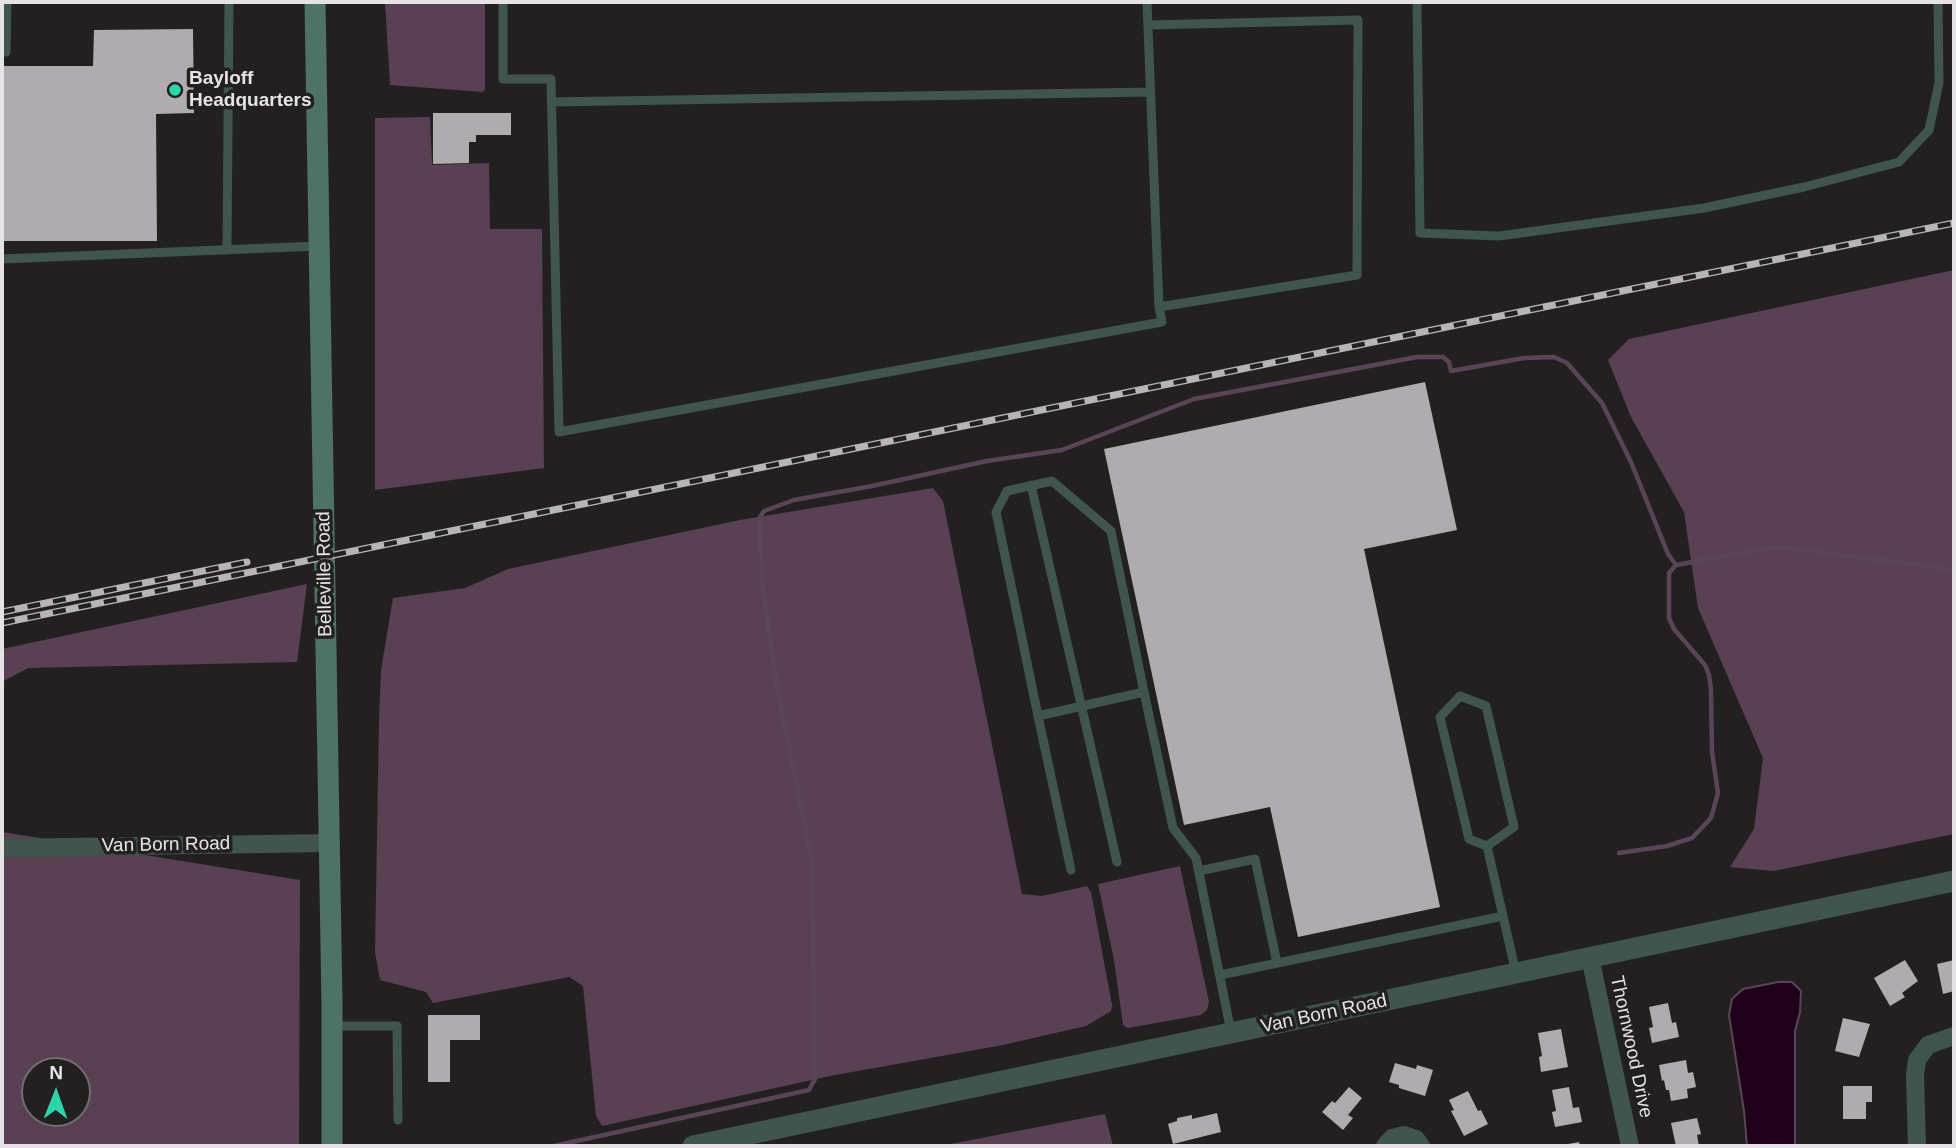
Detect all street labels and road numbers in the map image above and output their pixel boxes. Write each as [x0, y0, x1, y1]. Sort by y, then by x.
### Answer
street label: Belleville Road [313, 511, 337, 637]
street label: Van Born Road [102, 832, 230, 858]
street label: Thornwood Drive [1605, 974, 1657, 1120]
street label: Van Born Road [1259, 989, 1389, 1039]

